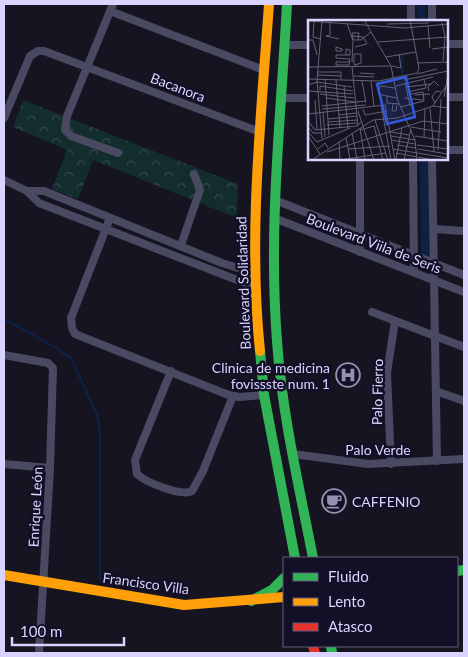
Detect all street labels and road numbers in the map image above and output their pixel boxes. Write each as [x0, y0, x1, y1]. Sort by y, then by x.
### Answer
street label: Bacanora [148, 69, 208, 105]
street label: Boulevard Viila de Seris [304, 209, 444, 277]
street label: Boulevard Solidaridad [232, 216, 254, 350]
street label: Palo Fierro [368, 359, 386, 425]
street label: Palo Verde [345, 441, 411, 458]
street label: Enrique León [24, 466, 46, 548]
street label: Francisco Villa [102, 569, 190, 597]

